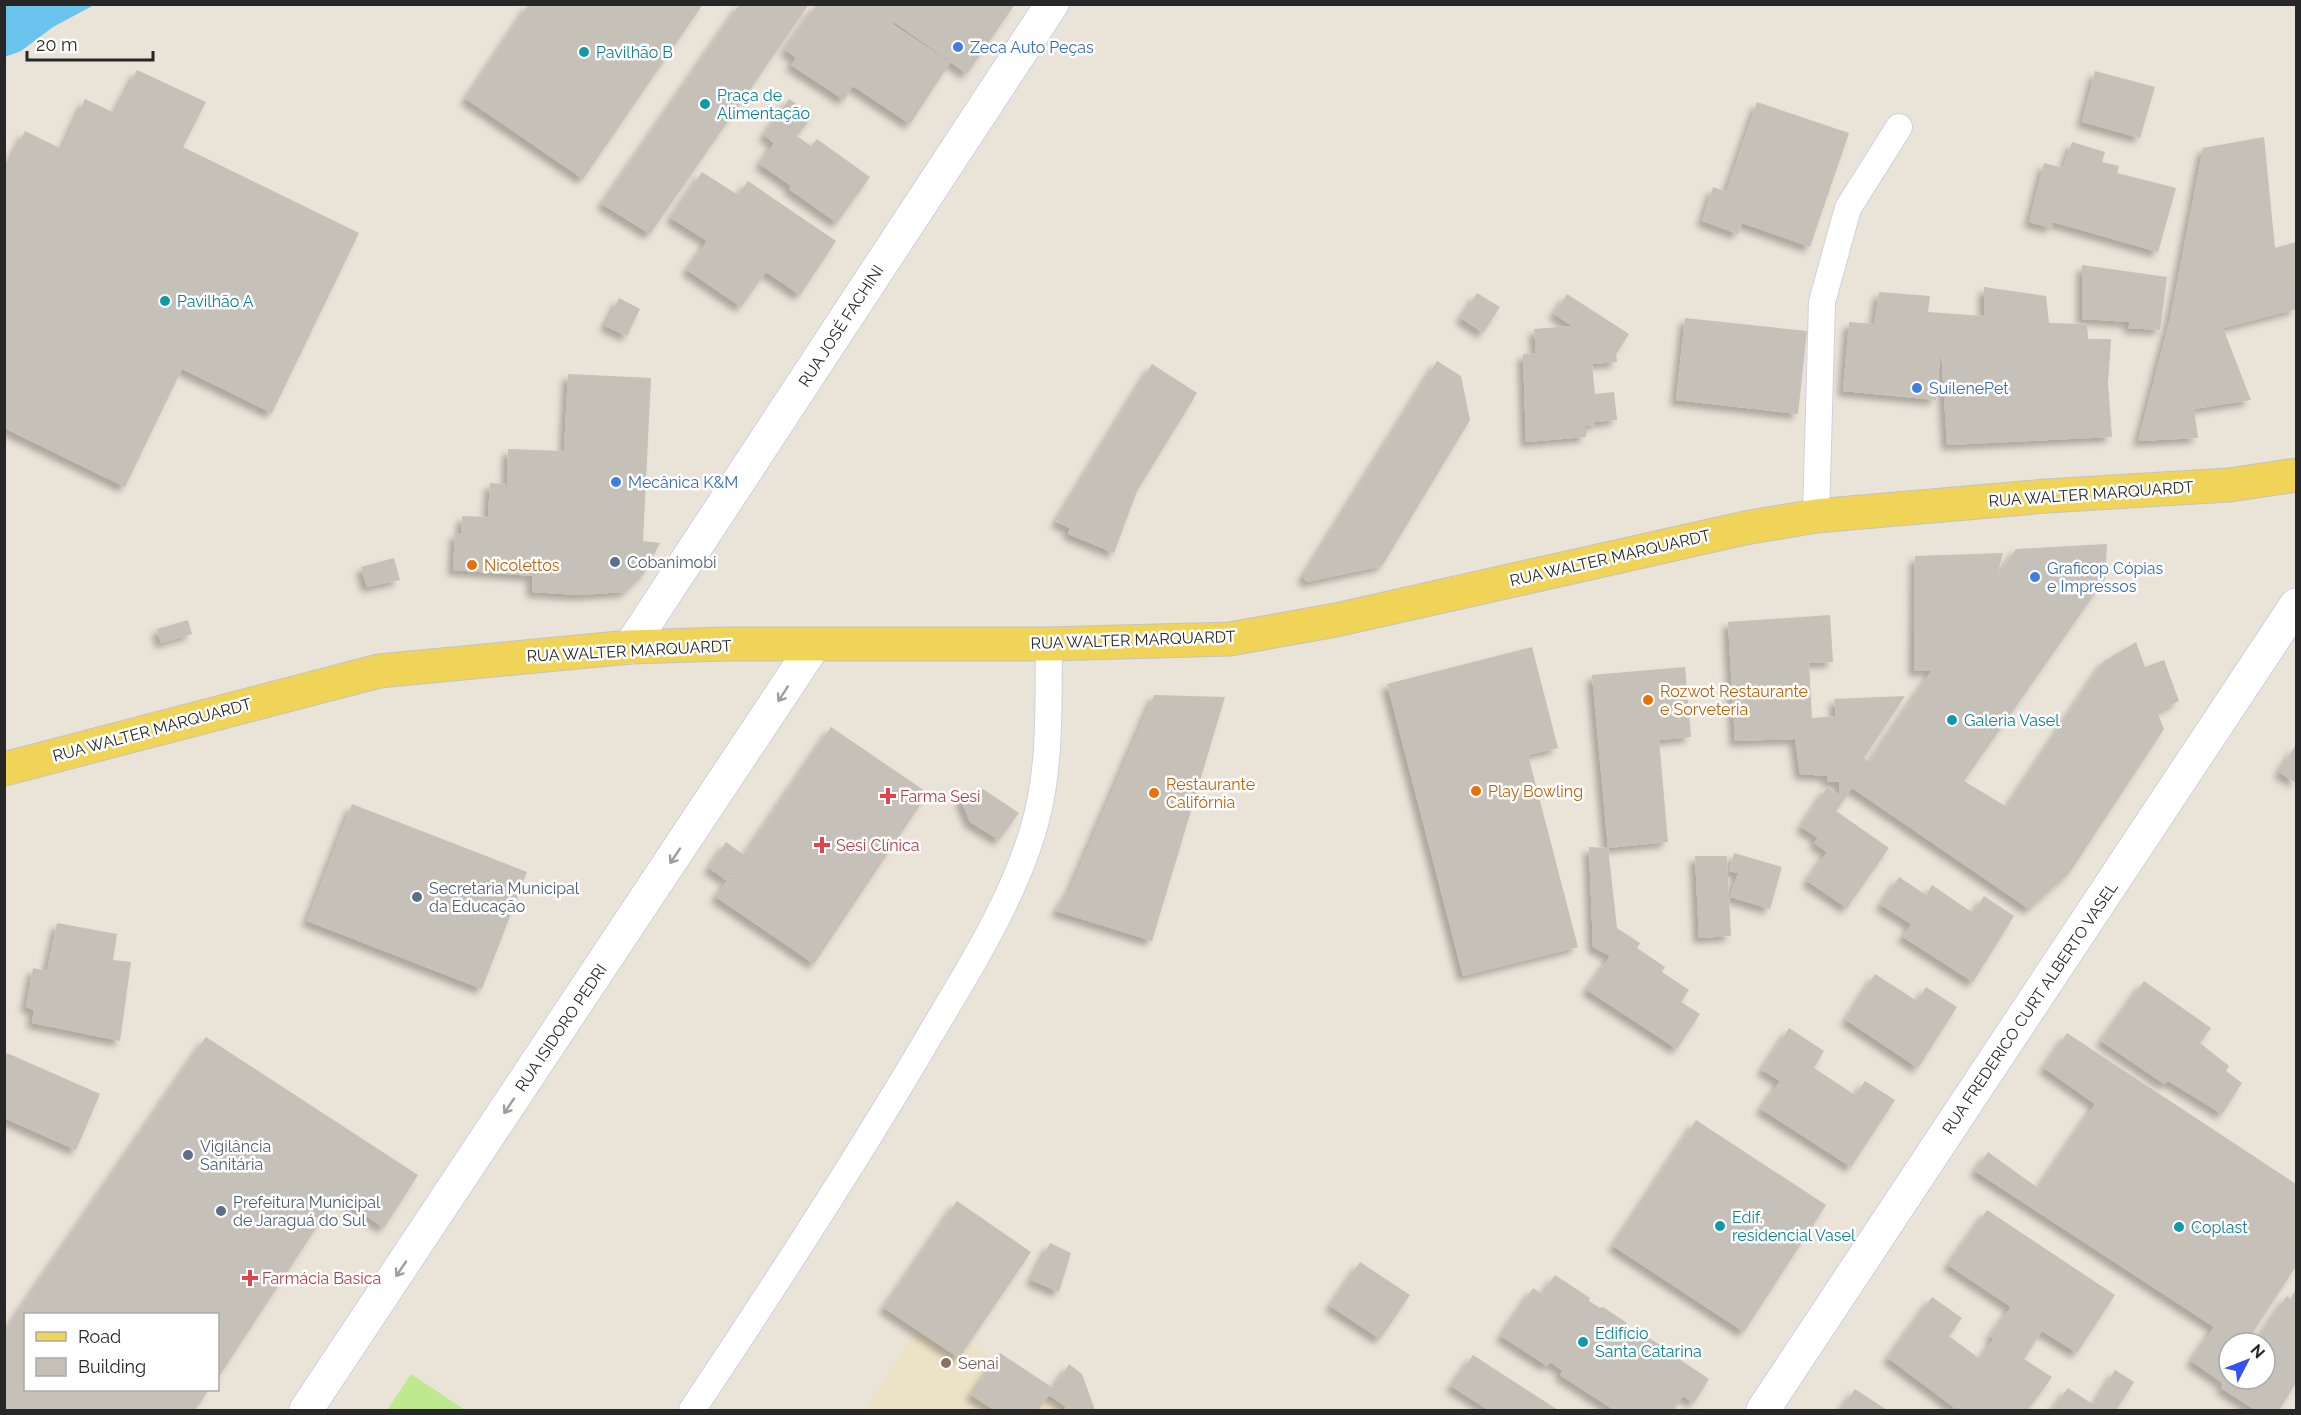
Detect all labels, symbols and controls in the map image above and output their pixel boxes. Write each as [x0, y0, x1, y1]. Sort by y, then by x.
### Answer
scale bar [27, 24, 153, 62]
text: 20 m [36, 34, 78, 55]
place label: Zeca Auto Peças [970, 38, 1094, 57]
marker: Zeca Auto Peças [951, 40, 965, 54]
place label: Pavilhão B [596, 43, 673, 62]
marker: Pavilhão B [577, 45, 591, 59]
place label: Praça de Alimentação [717, 86, 810, 123]
marker: Praça de Alimentação [698, 97, 712, 111]
street label: RUA JOSÉ FACHINI [794, 261, 887, 390]
place label: Pavilhão A [177, 292, 254, 311]
marker: Pavilhão A [158, 294, 172, 308]
place label: SuilenePet [1929, 379, 2009, 398]
marker: SuilenePet [1910, 381, 1924, 395]
place label: Mecânica K&M [628, 473, 738, 492]
marker: Mecânica K&M [609, 475, 623, 489]
street label: RUA WALTER MARQUARDT [1988, 477, 2194, 511]
street label: RUA WALTER MARQUARDT [1508, 526, 1712, 590]
place label: Cobanimobi [627, 553, 717, 572]
marker: Cobanimobi [608, 555, 622, 569]
place label: Nicolettos [484, 556, 560, 575]
marker: Nicolettos [465, 558, 479, 572]
place label: Graficop Cópias e Impressos [2047, 559, 2164, 596]
marker: Graficop Cópias e Impressos [2028, 570, 2042, 584]
street label: RUA WALTER MARQUARDT [1030, 627, 1236, 653]
street label: RUA WALTER MARQUARDT [526, 636, 732, 666]
place label: Rozwot Restaurante e Sorveteria [1660, 682, 1808, 719]
one-way arrow [776, 685, 788, 702]
marker: Rozwot Restaurante e Sorveteria [1641, 693, 1655, 707]
street label: RUA WALTER MARQUARDT [50, 694, 254, 766]
place label: Galeria Vasel [1964, 711, 2060, 730]
marker: Galeria Vasel [1945, 713, 1959, 727]
place label: Restaurante Califórnia [1166, 775, 1255, 812]
place label: Play Bowling [1488, 782, 1583, 801]
marker: Play Bowling [1469, 784, 1483, 798]
marker: Restaurante Califórnia [1147, 786, 1161, 800]
place label: Farma Sesi [900, 787, 981, 806]
marker: Farma Sesi [881, 789, 895, 803]
marker: Sesi Clínica [813, 836, 831, 854]
place label: Sesi Clínica [836, 836, 920, 855]
one-way arrow [669, 848, 681, 864]
street label: RUA FREDERICO CURT ALBERTO VASEL [1938, 878, 2122, 1138]
place label: Secretaria Municipal da Educação [429, 879, 580, 916]
marker: Secretaria Municipal da Educação [410, 890, 424, 904]
street label: RUA ISIDORO PEDRI [511, 961, 611, 1095]
one-way arrow [503, 1098, 515, 1114]
place label: Vigilância Sanitária [200, 1137, 271, 1174]
marker: Vigilância Sanitária [181, 1148, 195, 1162]
place label: Prefeitura Municipal de Jaraguá do Sul [233, 1193, 381, 1230]
marker: Prefeitura Municipal de Jaraguá do Sul [214, 1204, 228, 1218]
place label: Edif. residencial Vasel [1732, 1208, 1856, 1245]
place label: Coplast [2191, 1218, 2248, 1237]
marker: Edif. residencial Vasel [1713, 1219, 1727, 1233]
marker: Coplast [2172, 1220, 2186, 1234]
one-way arrow [395, 1260, 407, 1276]
place label: Farmácia Basica [262, 1269, 381, 1288]
marker: Farmácia Basica [243, 1271, 257, 1285]
legend [24, 1313, 219, 1391]
place label: Edifício Santa Catarina [1595, 1324, 1702, 1361]
text: Road [78, 1326, 121, 1347]
north arrow [2217, 1331, 2277, 1391]
marker: Edifício Santa Catarina [1576, 1335, 1590, 1349]
text: N [2247, 1340, 2269, 1362]
place label: Senai [958, 1354, 999, 1373]
text: Building [78, 1356, 146, 1377]
marker: Senai [939, 1356, 953, 1370]

